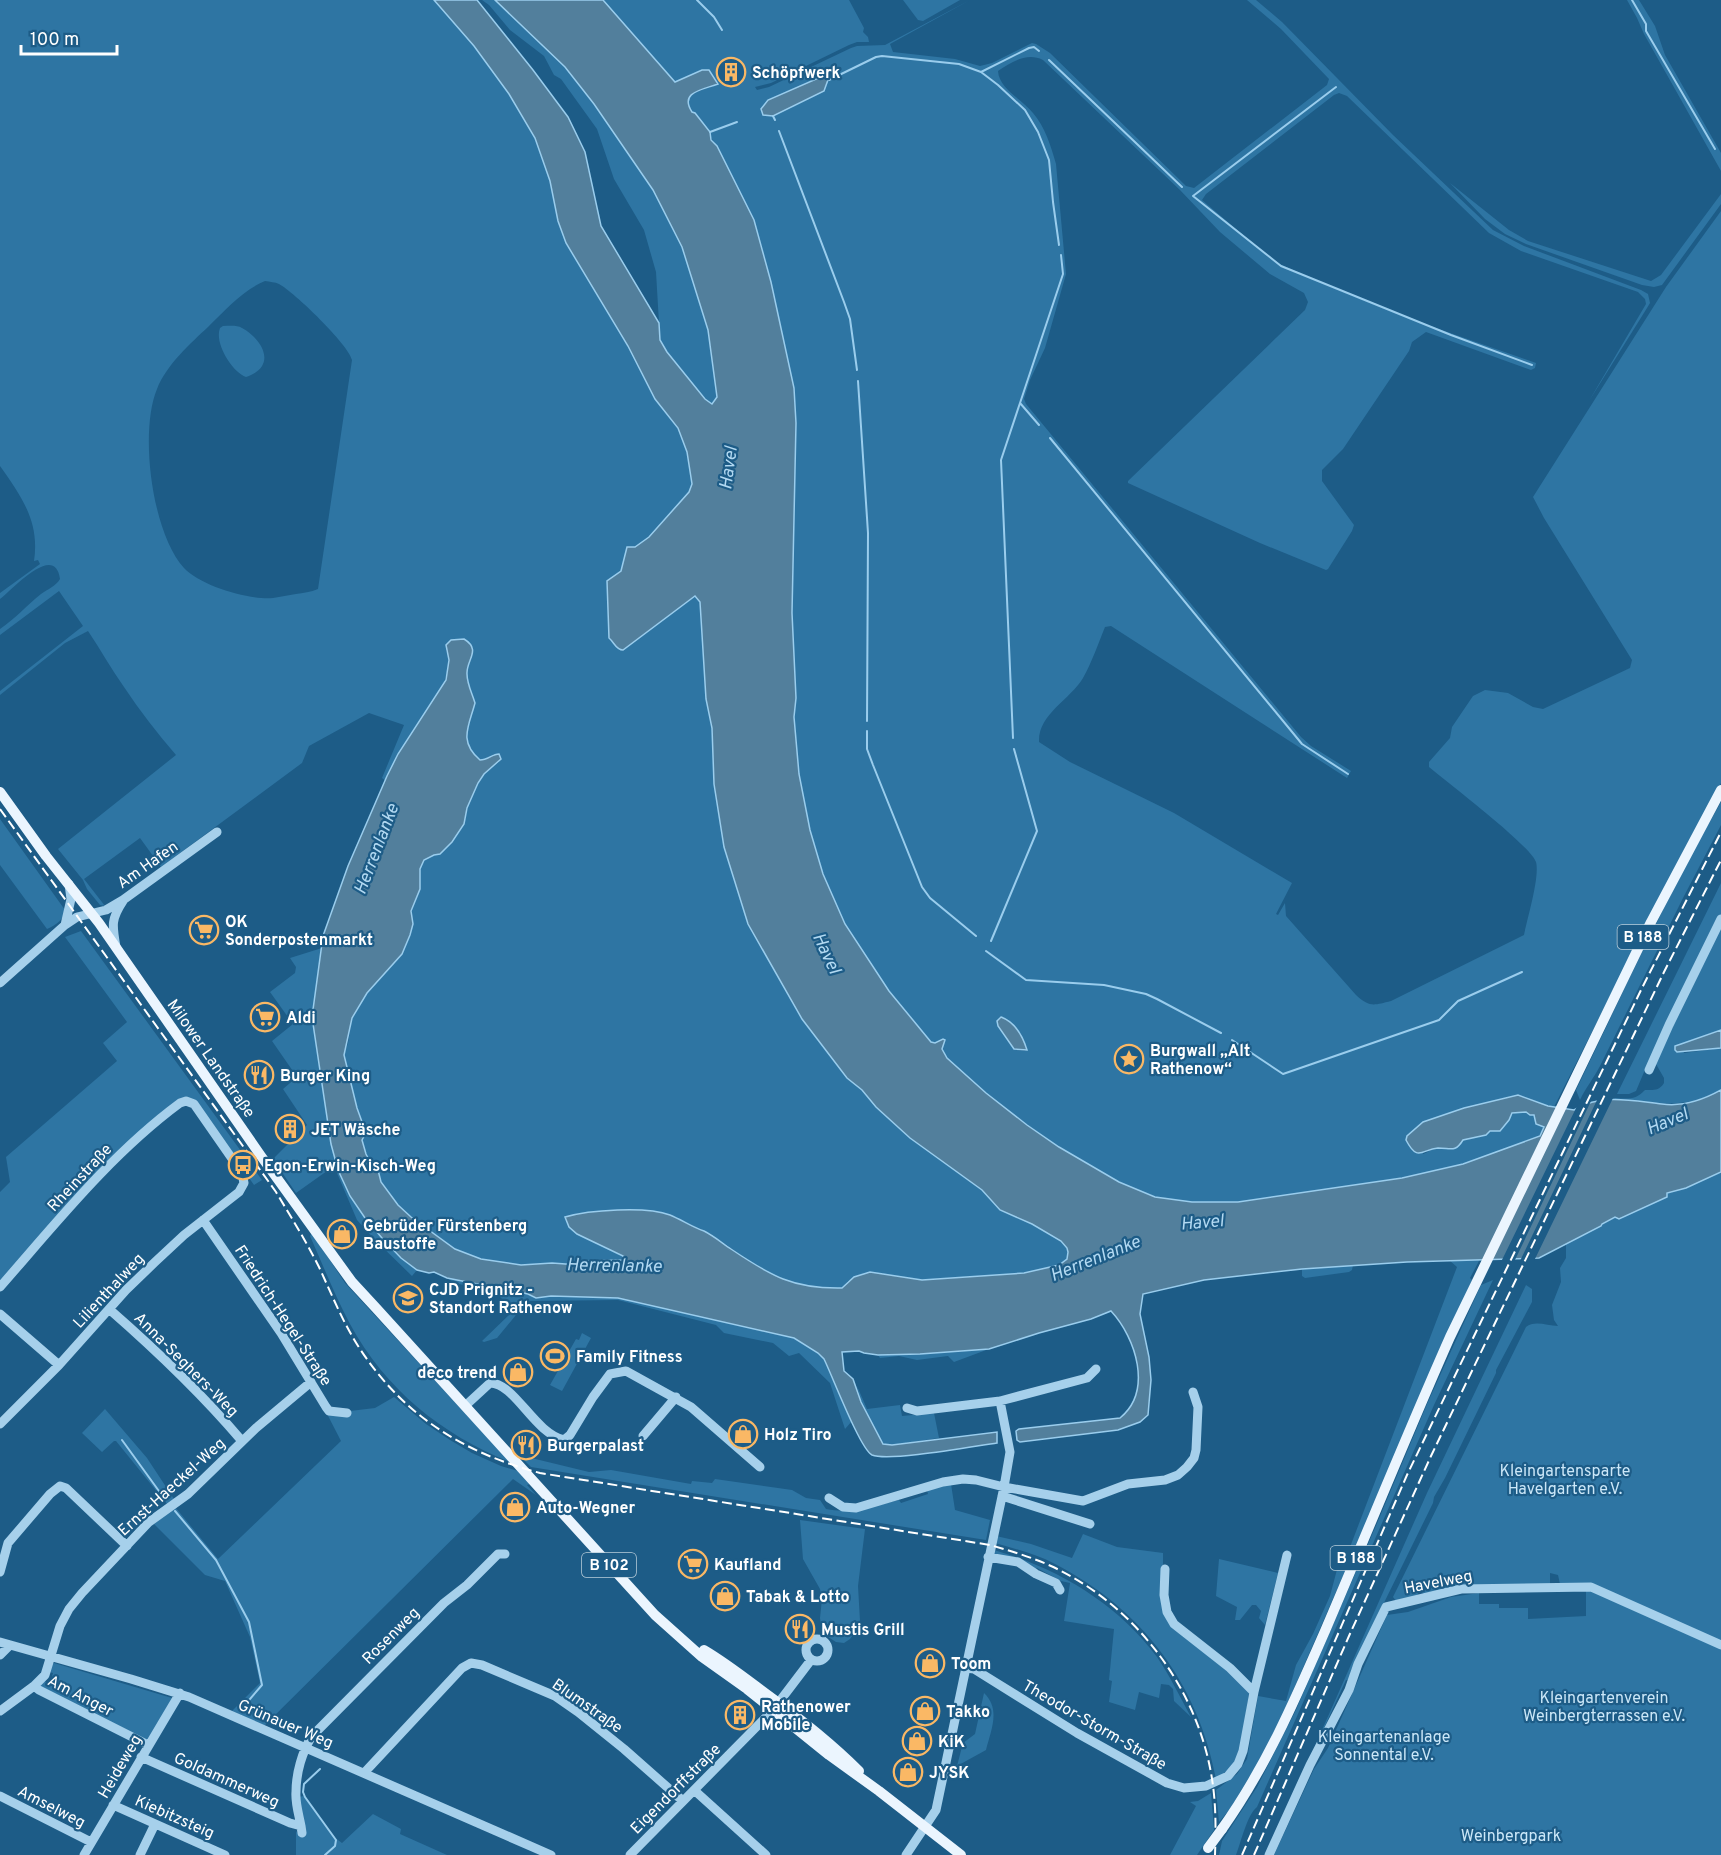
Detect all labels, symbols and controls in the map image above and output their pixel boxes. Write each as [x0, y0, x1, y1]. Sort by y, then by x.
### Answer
scale bar [21, 18, 117, 56]
text: 100 m [30, 29, 79, 52]
building icon: Schöpfwerk [715, 56, 747, 88]
place label: Schöpfwerk [752, 64, 841, 84]
water label: Havel [715, 444, 744, 491]
water label: Herrenlanke [350, 800, 405, 898]
street label: Am Hafen [114, 837, 183, 894]
place label: OK Sonderpostenmarkt [225, 913, 373, 951]
supermarket icon: OK Sonderpostenmarkt [188, 914, 220, 946]
road number: B 188 [1618, 925, 1668, 949]
water label: Havel [806, 929, 846, 979]
street label: Milower Landstraße [162, 996, 259, 1122]
supermarket icon: Aldi [249, 1001, 281, 1033]
place label: Aldi [286, 1009, 316, 1029]
place label: Burgwall „Alt Rathenow“ [1150, 1042, 1250, 1080]
place icon: Burgwall „Alt Rathenow“ [1113, 1043, 1145, 1075]
restaurant icon: Burger King [243, 1059, 275, 1091]
place label: Burger King [280, 1067, 370, 1087]
water label: Havel [1643, 1103, 1693, 1141]
building icon: JET Wäsche [274, 1113, 306, 1145]
place label: JET Wäsche [311, 1121, 401, 1141]
street label: Rheinstraße [44, 1140, 117, 1217]
bus stop icon: Egon-Erwin-Kisch-Weg [227, 1149, 259, 1181]
place label: Egon-Erwin-Kisch-Weg [264, 1157, 436, 1177]
water label: Havel [1180, 1210, 1226, 1237]
place label: Gebrüder Fürstenberg Baustoffe [363, 1217, 527, 1255]
shop icon: Gebrüder Fürstenberg Baustoffe [326, 1218, 358, 1250]
water label: Herrenlanke [1047, 1231, 1145, 1288]
street label: Friedrich-Hegel-Straße [229, 1242, 335, 1390]
street label: Lilienthalweg [70, 1250, 149, 1333]
water label: Herrenlanke [566, 1254, 663, 1279]
place label: CJD Prignitz - Standort Rathenow [429, 1281, 573, 1319]
school or university icon: CJD Prignitz - Standort Rathenow [392, 1282, 424, 1314]
street label: Anna-Seghers-Weg [129, 1309, 242, 1422]
sports icon: Family Fitness [539, 1340, 571, 1372]
place label: Family Fitness [576, 1348, 683, 1368]
shop icon: deco trend [502, 1356, 534, 1388]
place label: deco trend [417, 1364, 497, 1384]
shop icon: Holz Tiro [727, 1418, 759, 1450]
place label: Holz Tiro [764, 1426, 831, 1446]
restaurant icon: Burgerpalast [510, 1429, 542, 1461]
street label: Ernst-Haeckel-Weg [114, 1434, 230, 1541]
place label: Burgerpalast [547, 1437, 644, 1457]
park label: Kleingartensparte Havelgarten e.V. [1500, 1462, 1630, 1500]
shop icon: Auto-Wegner [499, 1491, 531, 1523]
place label: Auto-Wegner [536, 1499, 636, 1519]
road number: B 188 [1330, 1546, 1382, 1570]
supermarket icon: Kaufland [677, 1548, 709, 1580]
road number: B 102 [582, 1553, 636, 1577]
place label: Kaufland [714, 1556, 782, 1576]
street label: Havelweg [1403, 1567, 1474, 1599]
shop icon: Tabak & Lotto [709, 1580, 741, 1612]
place label: Tabak & Lotto [746, 1588, 850, 1608]
street label: Rosenweg [358, 1603, 424, 1669]
restaurant icon: Mustis Grill [784, 1613, 816, 1645]
place label: Mustis Grill [821, 1621, 905, 1641]
shop icon: Toom [914, 1647, 946, 1679]
place label: Toom [951, 1655, 991, 1675]
street label: Am Anger [44, 1672, 117, 1722]
street label: Blumstraße [548, 1675, 626, 1738]
street label: Theodor-Storm-Straße [1018, 1676, 1170, 1775]
park label: Kleingartenverein Weinbergterrassen e.V. [1523, 1689, 1685, 1727]
shop icon: Takko [909, 1695, 941, 1727]
street label: Grünauer Weg [234, 1696, 336, 1754]
place label: Rathenower Mobile [761, 1698, 851, 1736]
building icon: Rathenower Mobile [724, 1699, 756, 1731]
place label: Takko [946, 1703, 990, 1723]
shop icon: KiK [901, 1725, 933, 1757]
park label: Kleingartenanlage Sonnental e.V. [1318, 1728, 1450, 1766]
street label: Heideweg [94, 1731, 147, 1803]
place label: KiK [938, 1733, 965, 1753]
street label: Eigendorffstraße [627, 1740, 726, 1839]
street label: Goldammerweg [170, 1749, 282, 1813]
shop icon: JYSK [892, 1756, 924, 1788]
place label: JYSK [929, 1764, 970, 1784]
street label: Amselweg [14, 1782, 88, 1833]
street label: Kiebitzsteig [131, 1791, 217, 1844]
park label: Weinbergpark [1461, 1827, 1561, 1847]

